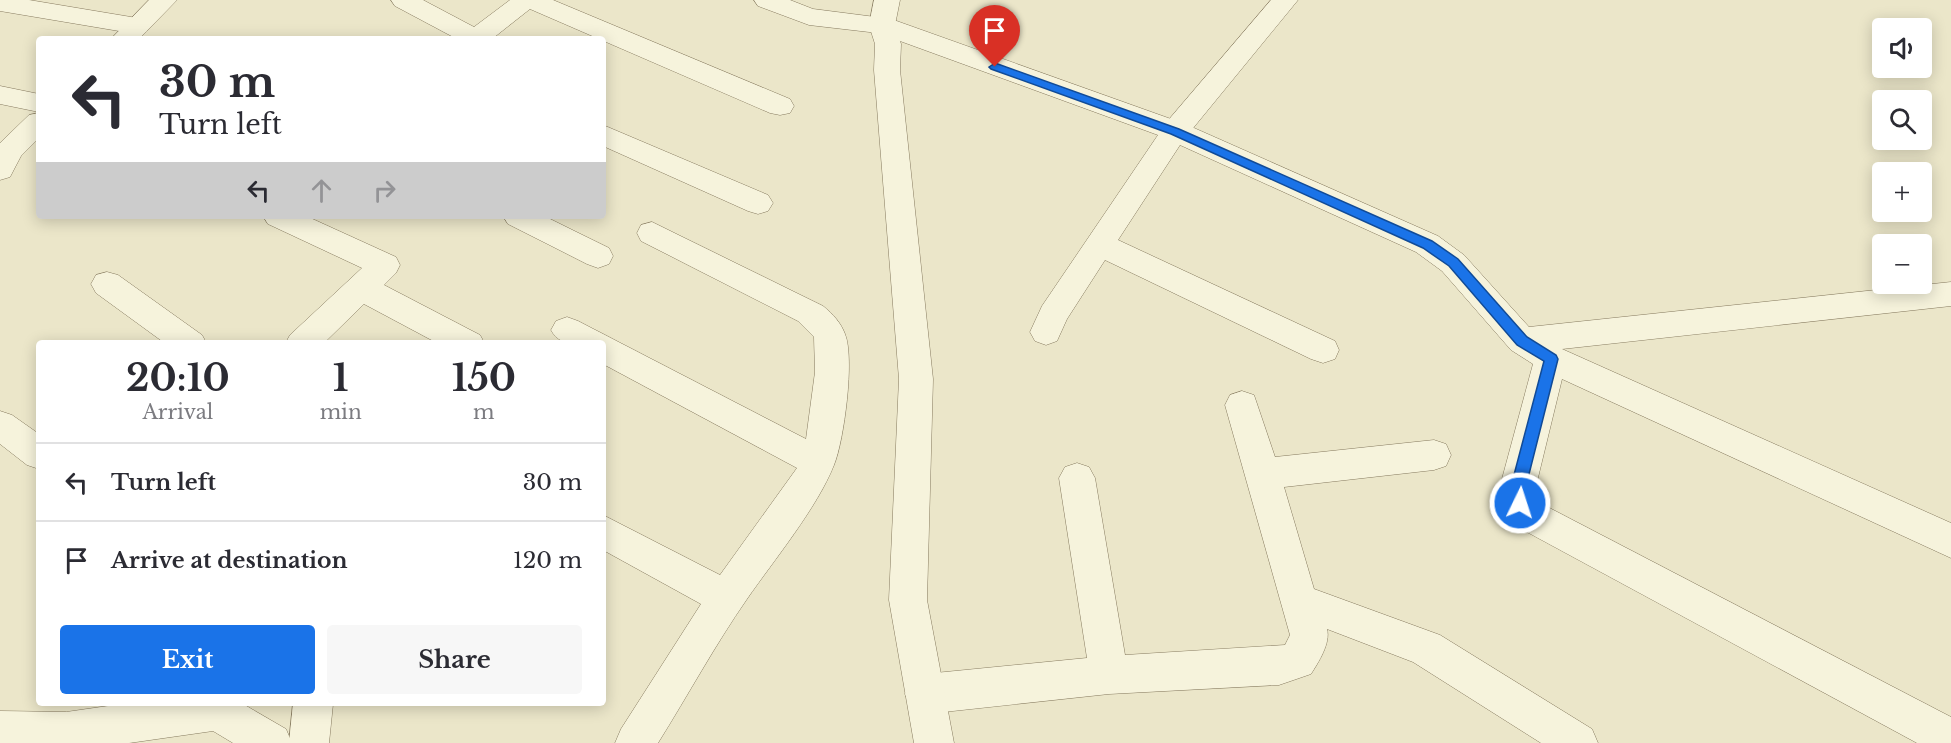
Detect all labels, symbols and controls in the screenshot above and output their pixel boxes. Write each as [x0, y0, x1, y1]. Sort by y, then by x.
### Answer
pin [969, 5, 1020, 67]
icon: arrive [978, 14, 1011, 47]
map controls [1872, 18, 1932, 294]
button: sound [1872, 18, 1932, 78]
text: 30 m [159, 56, 275, 108]
icon: left [60, 60, 138, 138]
button: search [1872, 90, 1932, 150]
text: Turn left [159, 108, 282, 141]
button: + [1872, 162, 1932, 222]
icon: left [242, 174, 275, 207]
icon: ahead [305, 174, 338, 207]
icon: right [368, 174, 401, 207]
button: − [1872, 234, 1932, 294]
text: 20:10 [126, 356, 230, 401]
text: 1 [333, 356, 349, 401]
text: 150 [452, 356, 516, 401]
text: Arrival [142, 400, 213, 424]
text: min [320, 400, 362, 424]
text: m [473, 400, 495, 424]
icon: left [60, 466, 93, 499]
text: Turn left [111, 469, 216, 496]
text: 30 m [523, 469, 582, 496]
position arrow [1488, 471, 1552, 535]
icon: arrive [60, 544, 93, 577]
text: Arrive at destination [111, 547, 348, 574]
text: 120 m [513, 547, 582, 574]
button: Exit [60, 625, 315, 694]
button: Share [327, 625, 582, 694]

